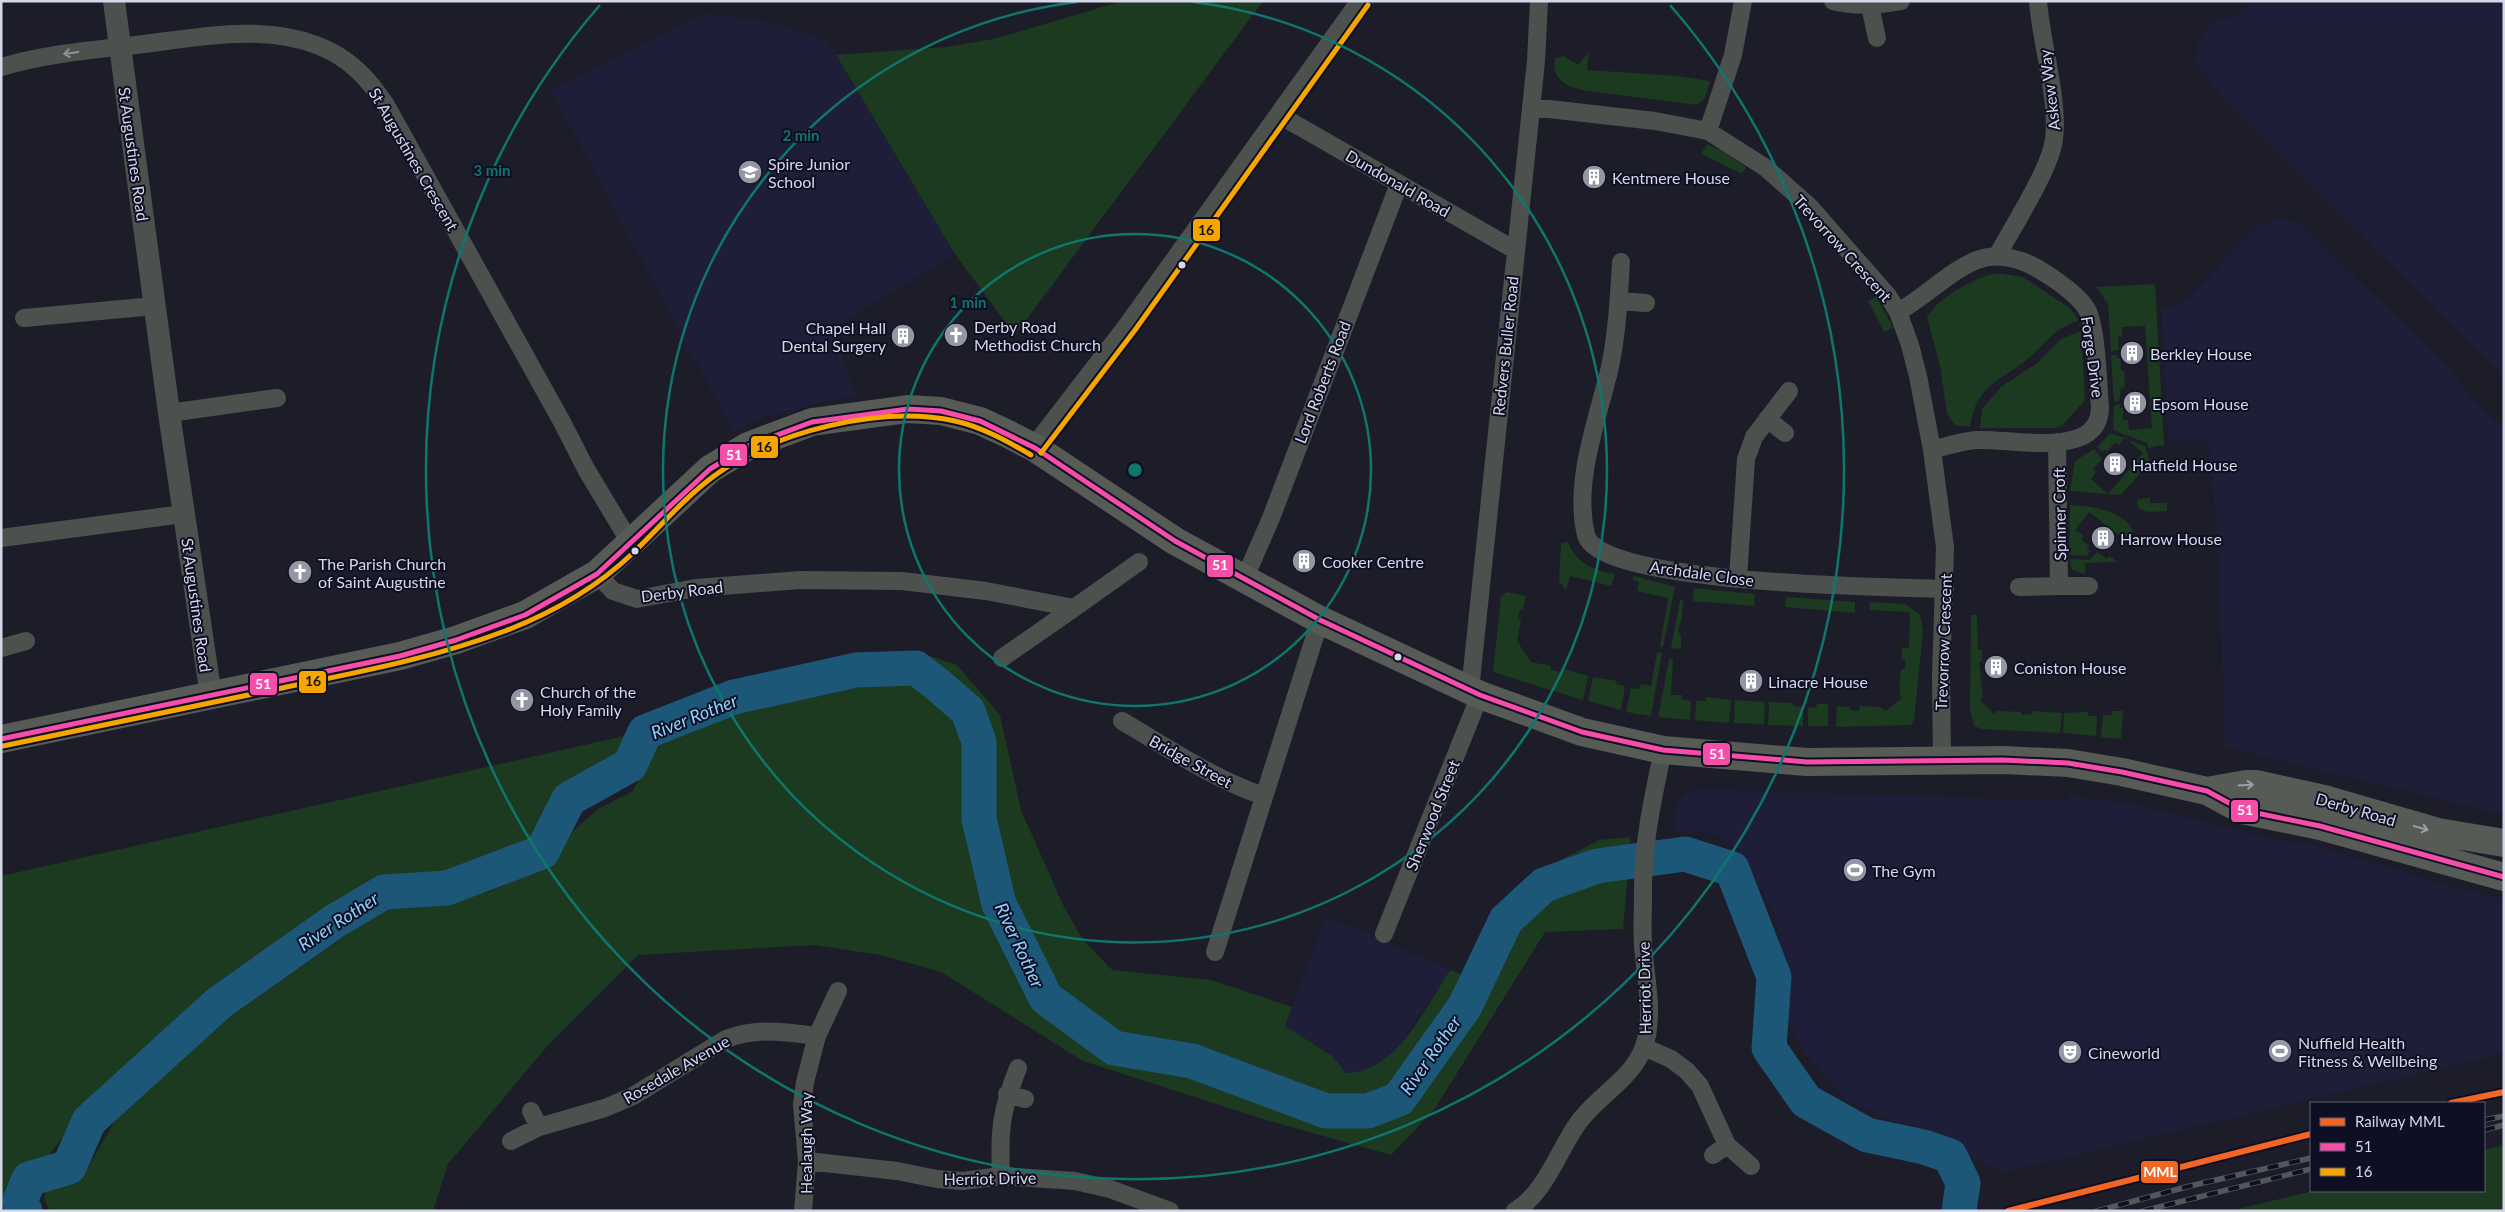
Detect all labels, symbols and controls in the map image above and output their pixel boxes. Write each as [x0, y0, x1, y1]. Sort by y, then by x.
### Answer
one-way arrow [63, 48, 79, 58]
street label: Askew Way [2035, 48, 2063, 132]
street label: St Augustines Crescent [365, 84, 463, 234]
street label: St Augustines Road [115, 86, 153, 222]
text: 2 min [782, 126, 820, 144]
street label: Dundonald Road [1343, 145, 1453, 221]
place label: Spire Junior School [768, 154, 850, 191]
school or university icon: Spire Junior School [737, 159, 763, 185]
text: 3 min [473, 161, 511, 179]
building icon: Kentmere House [1581, 164, 1607, 190]
place label: Kentmere House [1612, 168, 1730, 187]
street label: Trevorrow Crescent [1790, 191, 1896, 306]
line badge: 16 [1192, 218, 1221, 242]
text: 16 [1198, 221, 1214, 238]
unlabelled marker [1177, 260, 1187, 270]
street label: Redvers Buller Road [1488, 275, 1522, 417]
text: 1 min [949, 293, 987, 311]
street label: Forge Drive [2078, 315, 2108, 399]
place label: Derby Road Methodist Church [974, 317, 1101, 354]
place label: Chapel Hall Dental Surgery [781, 318, 887, 355]
street label: Lord Roberts Road [1290, 318, 1354, 446]
church icon: Derby Road Methodist Church [943, 322, 969, 348]
building icon: Chapel Hall Dental Surgery [890, 323, 916, 349]
building icon: Berkley House [2119, 340, 2145, 366]
place label: Berkley House [2150, 344, 2252, 363]
building icon: Epsom House [2122, 390, 2148, 416]
place label: Epsom House [2152, 394, 2249, 413]
line badge: 16 [750, 435, 779, 459]
text: 16 [756, 438, 772, 455]
line badge: 51 [719, 443, 748, 467]
text: 51 [726, 446, 742, 463]
building icon: Hatfield House [2102, 451, 2128, 477]
place label: Hatfield House [2132, 455, 2237, 474]
centre of rings [1126, 461, 1144, 479]
street label: Spinner Croft [2049, 467, 2069, 561]
building icon: Harrow House [2090, 525, 2116, 551]
place label: Harrow House [2120, 529, 2222, 548]
street label: St Augustines Road [178, 537, 216, 673]
unlabelled marker [630, 546, 640, 556]
building icon: Cooker Centre [1291, 548, 1317, 574]
place label: Cooker Centre [1322, 552, 1424, 571]
place label: The Parish Church of Saint Augustine [318, 554, 446, 591]
line badge: 51 [1206, 554, 1234, 578]
text: 51 [1212, 556, 1228, 573]
street label: Archdale Close [1649, 556, 1755, 590]
church icon: The Parish Church of Saint Augustine [287, 559, 313, 585]
street label: Trevorrow Crescent [1931, 573, 1955, 711]
street label: Derby Road [640, 577, 724, 605]
unlabelled marker [1393, 652, 1403, 662]
building icon: Coniston House [1983, 654, 2009, 680]
place label: Coniston House [2014, 658, 2126, 677]
building icon: Linacre House [1738, 668, 1764, 694]
line badge: 16 [298, 670, 327, 694]
line badge: 51 [249, 672, 278, 696]
text: 16 [305, 672, 321, 689]
place label: Linacre House [1768, 672, 1868, 691]
text: 51 [255, 675, 271, 692]
place label: Church of the Holy Family [540, 682, 636, 719]
church icon: Church of the Holy Family [509, 687, 535, 713]
water label: River Rother [648, 688, 741, 743]
street label: Bridge Street [1146, 730, 1236, 792]
line badge: 51 [1702, 742, 1731, 766]
text: 51 [1709, 745, 1725, 762]
street label: Sherwood Street [1401, 757, 1463, 873]
one-way arrow [2238, 780, 2254, 789]
street label: Derby Road [2314, 788, 2398, 830]
line badge: 51 [2230, 799, 2259, 823]
text: 51 [2237, 801, 2253, 818]
one-way arrow [2413, 824, 2429, 833]
sports icon: The Gym [1842, 857, 1868, 883]
place label: The Gym [1872, 861, 1936, 880]
water label: River Rother [294, 886, 383, 955]
water label: River Rother [991, 899, 1050, 992]
street label: Herriot Drive [1634, 941, 1654, 1035]
water label: River Rother [1395, 1011, 1466, 1099]
street label: Rosedale Avenue [619, 1031, 733, 1107]
place label: Nuffield Health Fitness & Wellbeing [2298, 1033, 2437, 1070]
sports icon: Nuffield Health Fitness & Wellbeing [2267, 1038, 2293, 1064]
theatre icon: Cineworld [2057, 1039, 2083, 1065]
place label: Cineworld [2088, 1043, 2160, 1062]
street label: Healaugh Way [796, 1091, 815, 1194]
legend [2310, 1102, 2485, 1192]
text: Railway MML [2355, 1112, 2445, 1130]
text: 51 [2355, 1137, 2372, 1155]
line badge: MML [2140, 1160, 2179, 1184]
text: 16 [2355, 1162, 2373, 1180]
text: MML [2143, 1163, 2178, 1180]
street label: Herriot Drive [943, 1168, 1037, 1188]

